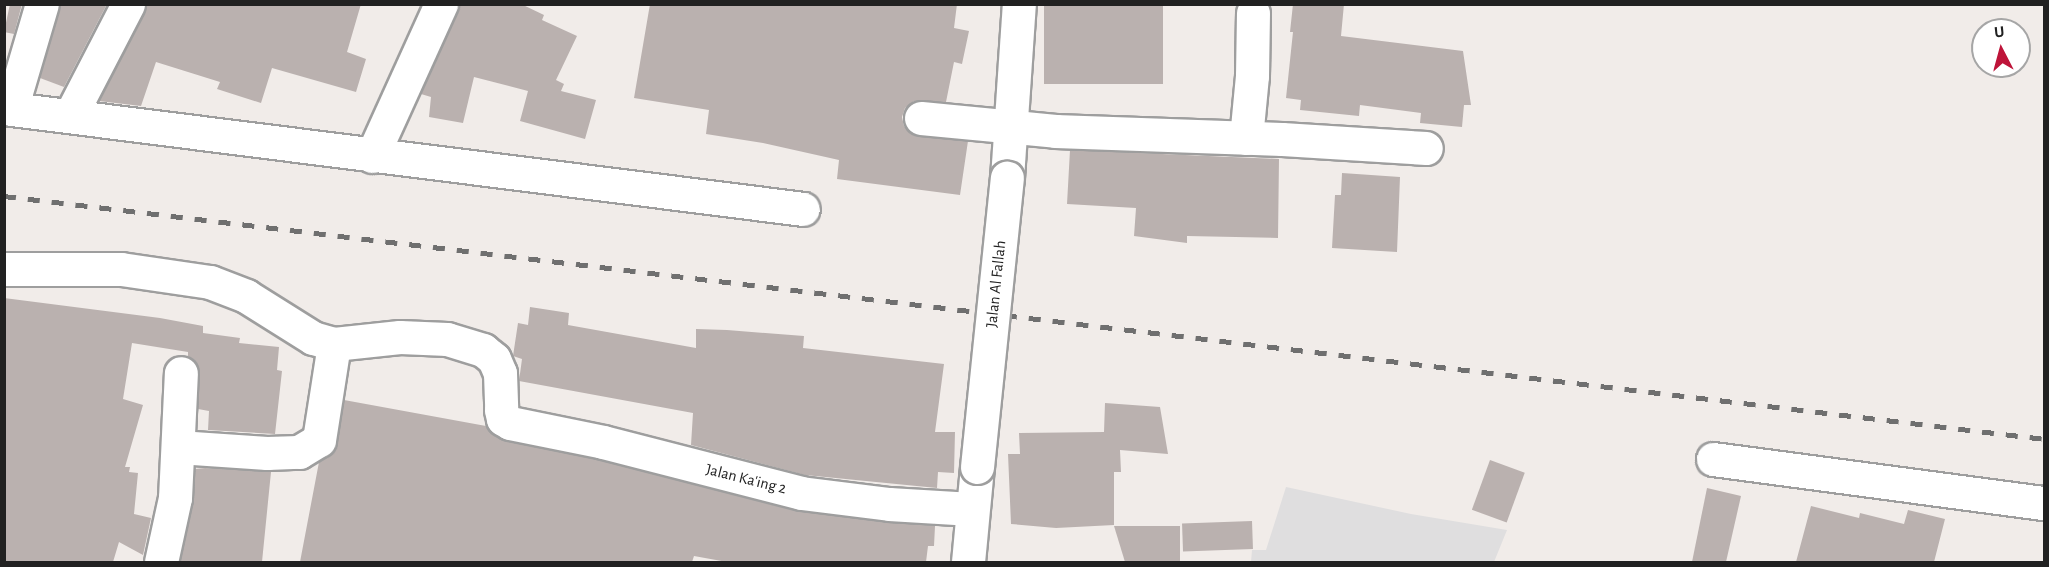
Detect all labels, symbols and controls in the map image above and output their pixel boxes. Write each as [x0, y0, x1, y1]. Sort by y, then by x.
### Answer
north arrow [1971, 18, 2031, 78]
text: U [1993, 24, 2005, 41]
street label: Jalan Al Fallah [982, 240, 1010, 328]
street label: Jalan Ka'ing 2 [704, 460, 788, 498]

